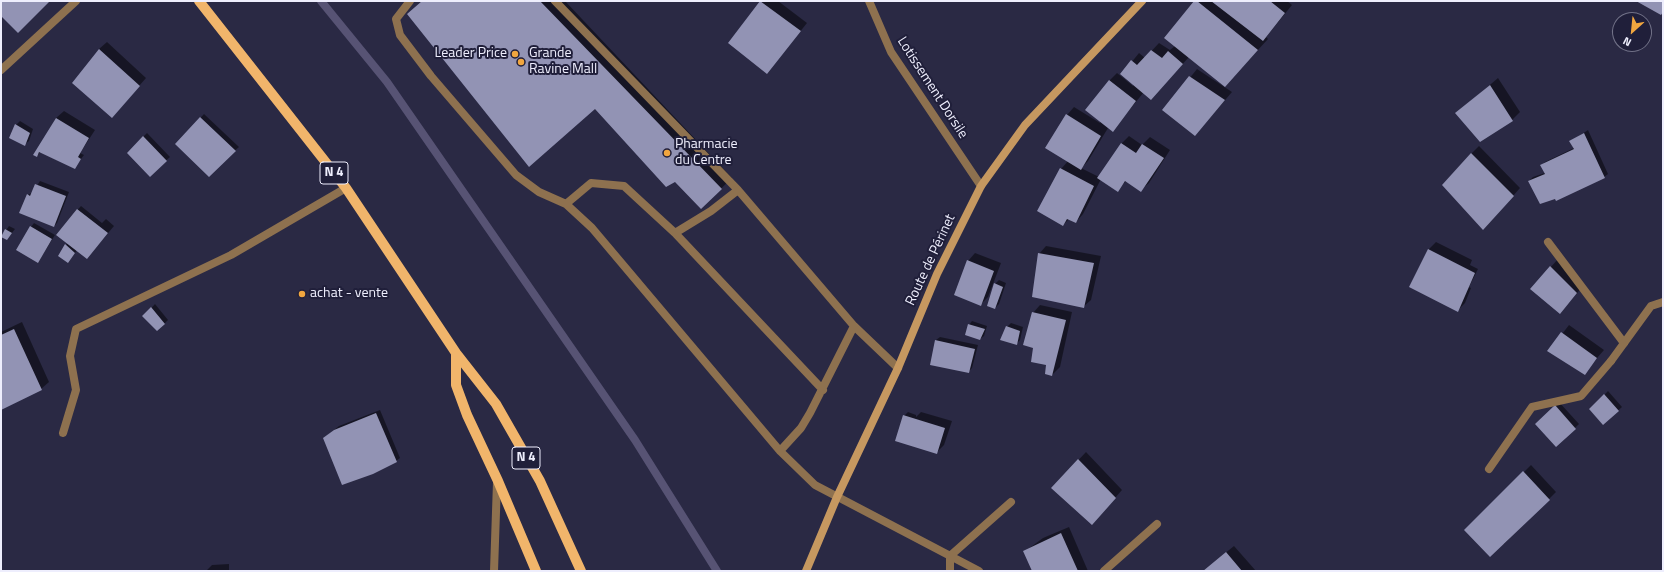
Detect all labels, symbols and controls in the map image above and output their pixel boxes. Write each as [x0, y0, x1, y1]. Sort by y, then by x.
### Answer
north arrow [1612, 12, 1652, 52]
text: N [1620, 33, 1634, 51]
street label: Lotissement Dorsile [893, 34, 971, 142]
place label: Leader Price [435, 46, 507, 62]
place label: Grande Ravine Mall [529, 46, 597, 78]
marker: Leader Price [510, 49, 520, 59]
marker: Grande Ravine Mall [516, 57, 526, 67]
place label: Pharmacie du Centre [675, 137, 738, 170]
marker: Pharmacie du Centre [662, 148, 672, 158]
road number: N 4 [320, 162, 348, 184]
street label: Route de Périnet [903, 212, 959, 308]
place label: achat - vente [310, 286, 388, 302]
marker: achat - vente [297, 289, 307, 299]
road number: N 4 [512, 447, 540, 469]

